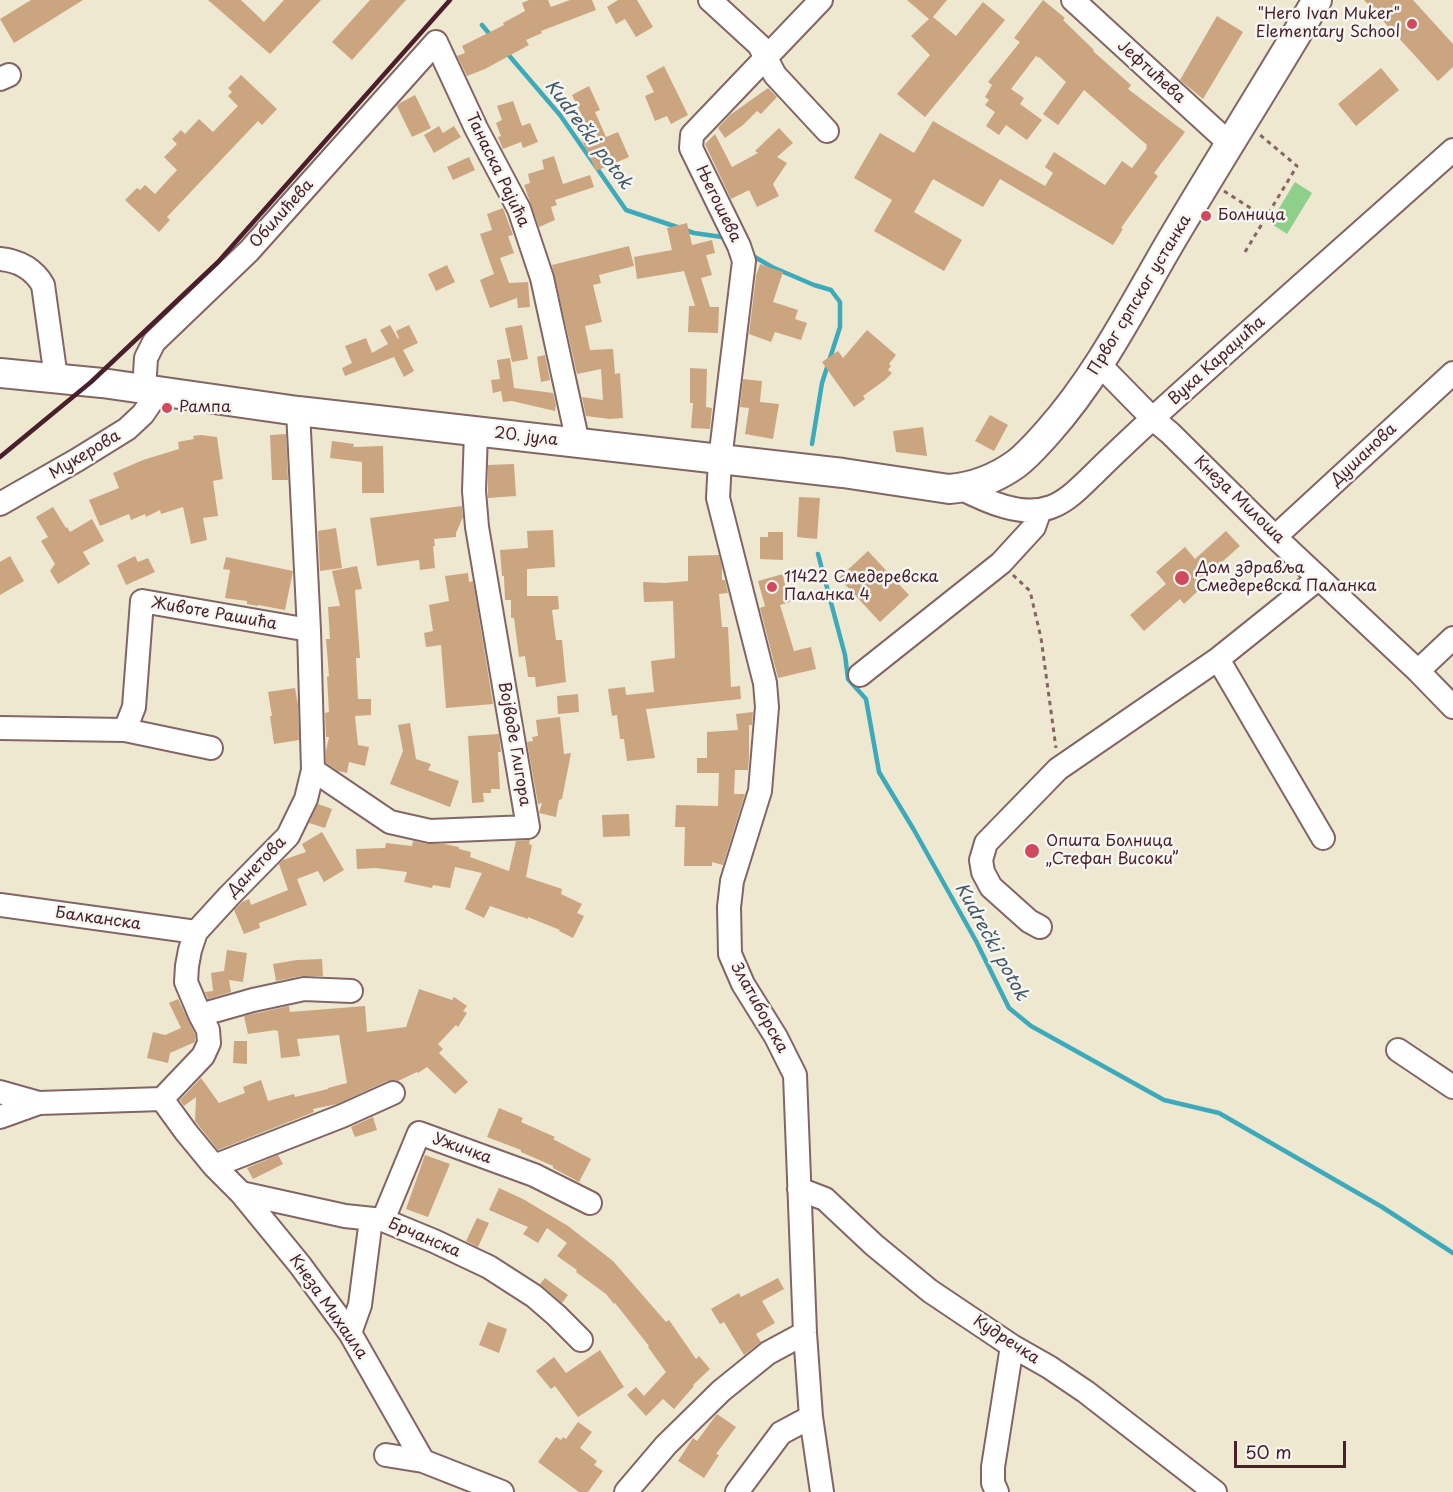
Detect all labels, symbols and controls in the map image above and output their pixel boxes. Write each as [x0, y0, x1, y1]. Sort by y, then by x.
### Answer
place label: "Hero Ivan Muker" Elementary School [1256, 5, 1400, 43]
marker: "Hero Ivan Muker" Elementary School [1405, 17, 1419, 31]
street label: Јефтићева [1113, 36, 1189, 108]
water label: Kudrečki potok [540, 76, 636, 194]
street label: Танаска Рајића [461, 110, 533, 230]
street label: Његошева [691, 162, 745, 246]
street label: Обилићева [246, 176, 318, 252]
place label: Болница [1218, 206, 1285, 226]
marker: Болница [1199, 209, 1213, 223]
street label: Првог српског устанка [1085, 211, 1195, 379]
street label: Вука Караџића [1165, 313, 1269, 409]
place label: Рампа [179, 398, 231, 418]
marker: Рампа [160, 401, 174, 415]
street label: Душанова [1327, 420, 1401, 490]
street label: 20. јула [493, 424, 559, 450]
street label: Мукерова [46, 426, 124, 484]
street label: Кнеза Милоша [1190, 452, 1288, 548]
place label: Дом здравља Смедеревска Паланка [1196, 559, 1376, 597]
place label: 11422 Смедеревска Паланка 4 [784, 568, 938, 606]
marker: Дом здравља Смедеревска Паланка [1173, 569, 1191, 587]
marker: 11422 Смедеревска Паланка 4 [765, 580, 779, 594]
street label: Животе Рашића [150, 593, 278, 635]
street label: Војводе Глигора [494, 680, 534, 808]
place label: Општа Болница „Стефан Високи” [1046, 832, 1179, 870]
street label: Данетова [224, 833, 290, 901]
marker: Општа Болница „Стефан Високи” [1023, 842, 1041, 860]
water label: Kudrečki potok [950, 879, 1032, 1005]
street label: Балканска [54, 904, 142, 934]
street label: Златиборска [726, 959, 792, 1057]
street label: Ужичка [430, 1130, 494, 1168]
street label: Брчанска [385, 1214, 463, 1262]
street label: Кнеза Михаила [285, 1251, 371, 1363]
street label: Кудречка [969, 1311, 1043, 1369]
scale bar [1237, 1429, 1350, 1467]
text: 50 m [1245, 1438, 1292, 1465]

